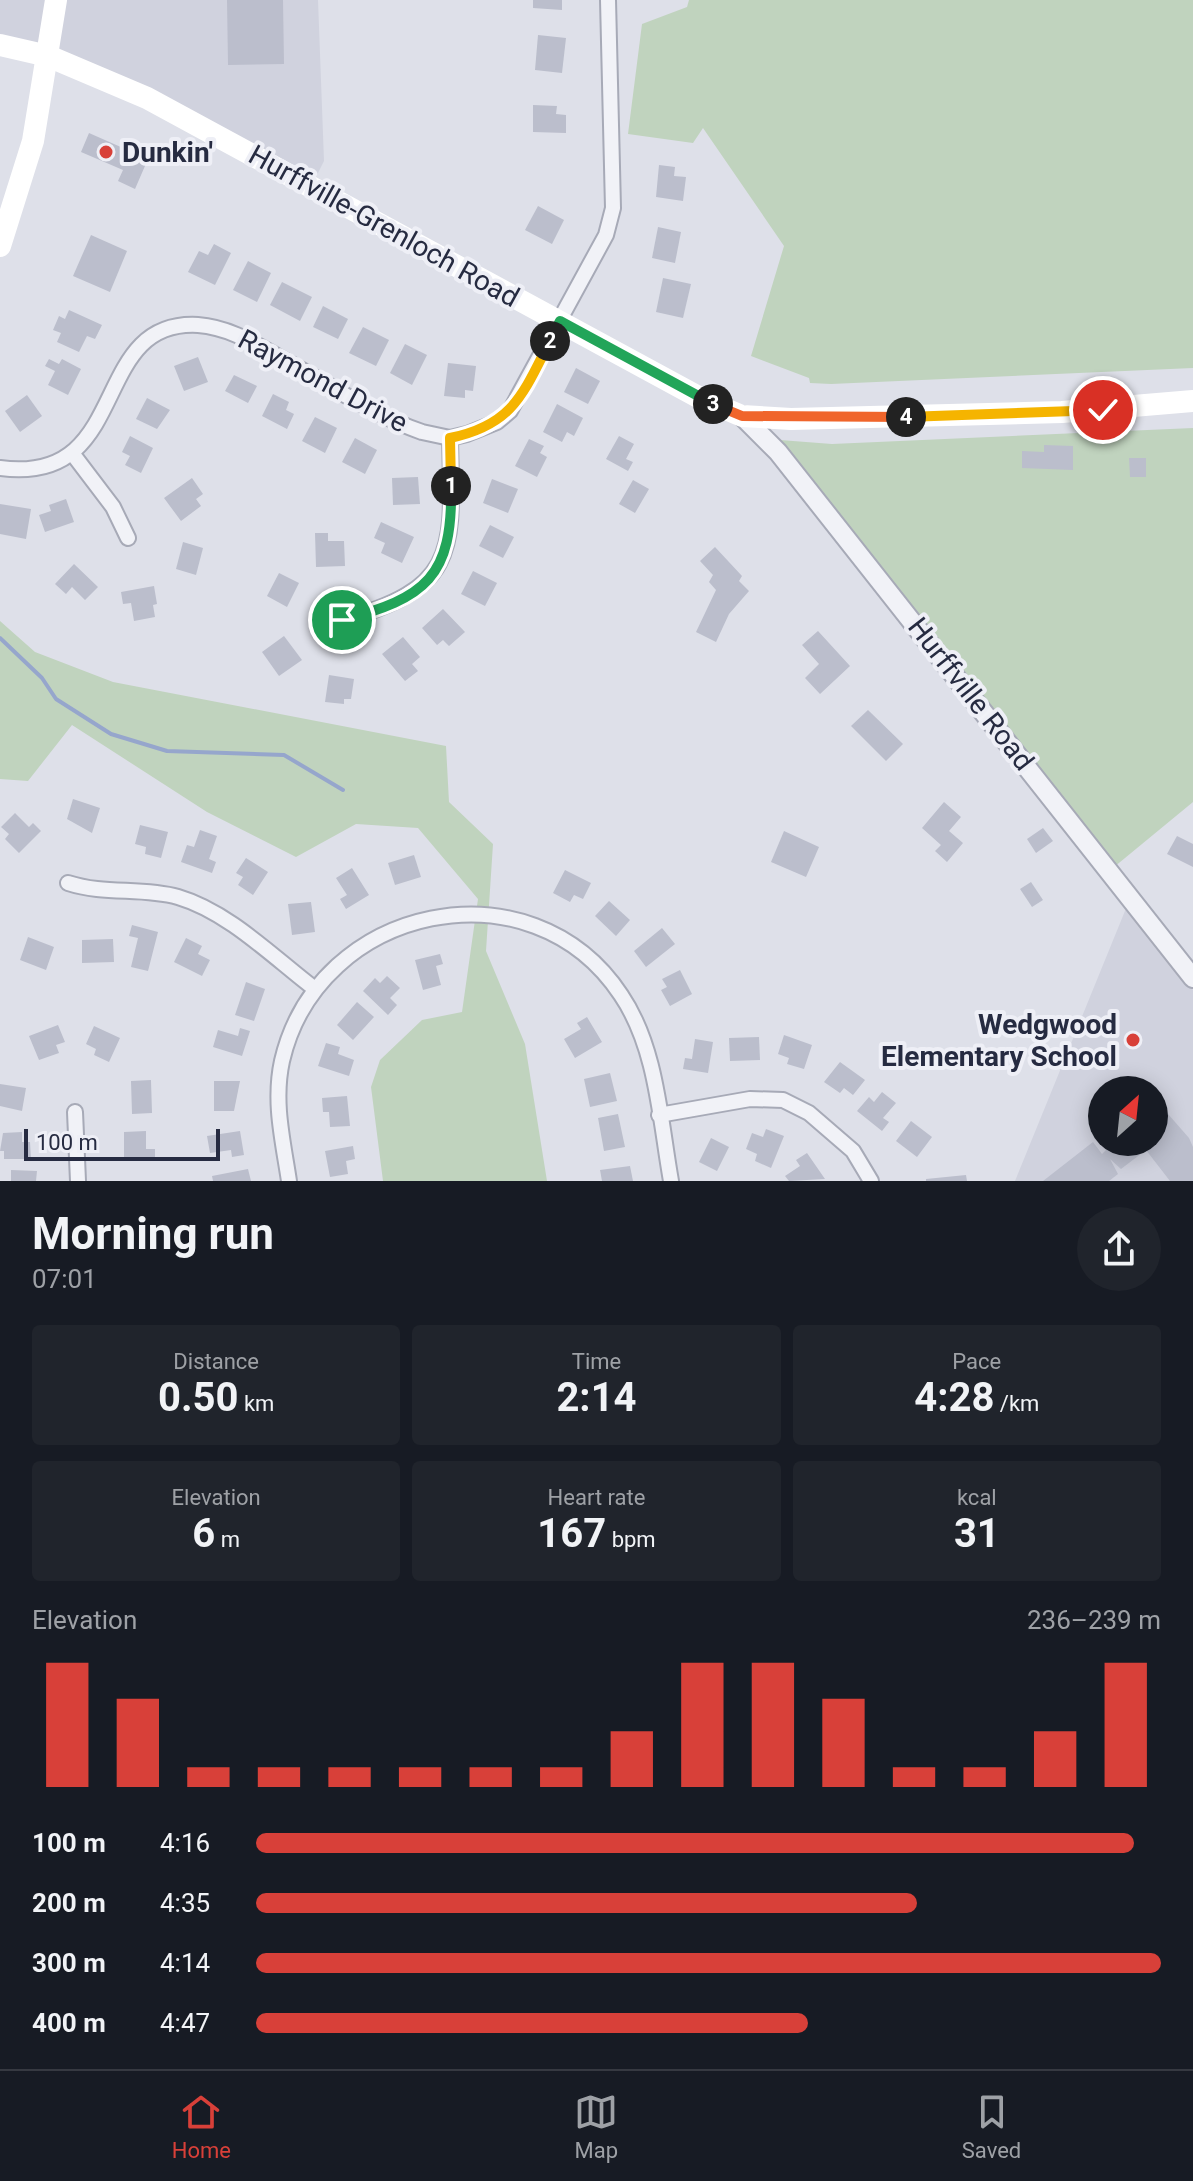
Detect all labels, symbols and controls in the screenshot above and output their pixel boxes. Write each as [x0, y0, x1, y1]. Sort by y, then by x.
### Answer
place label: Dunkin' [122, 136, 213, 169]
street label: Hurffville-Grenloch Road [243, 138, 525, 314]
marker: Dunkin' [97, 143, 115, 161]
pin: 2 [530, 321, 570, 361]
street label: Raymond Drive [233, 322, 413, 440]
text: 2 [544, 328, 556, 353]
pin [1069, 376, 1137, 444]
pin: 3 [693, 384, 733, 424]
icon: check [1081, 388, 1125, 432]
text: 3 [707, 391, 719, 416]
pin: 4 [886, 397, 926, 437]
text: 4 [900, 404, 912, 429]
pin: 1 [431, 466, 471, 506]
text: 1 [445, 473, 457, 498]
pin [308, 586, 376, 654]
icon: arrive [320, 598, 364, 642]
street label: Hurffville Road [901, 611, 1041, 777]
place label: Wedgwood Elementary School [881, 1008, 1117, 1073]
marker: Wedgwood Elementary School [1124, 1031, 1142, 1049]
north arrow [1088, 1076, 1168, 1156]
map controls [1088, 1076, 1168, 1156]
scale bar [24, 1125, 220, 1161]
text: 100 m [36, 1130, 98, 1155]
button: share [1077, 1207, 1161, 1291]
text: Morning run [32, 1208, 274, 1260]
text: 07:01 [32, 1264, 97, 1294]
text: Distance [173, 1349, 259, 1374]
text: Time [572, 1349, 621, 1374]
text: Pace [952, 1349, 1001, 1374]
text: 0.50 [158, 1374, 238, 1421]
text: 2:14 [556, 1374, 637, 1421]
text: 4:28 [914, 1374, 994, 1421]
text: km [238, 1391, 274, 1416]
text: /km [994, 1391, 1039, 1416]
text: Elevation [172, 1485, 261, 1510]
text: Heart rate [548, 1485, 645, 1510]
text: kcal [957, 1485, 997, 1510]
text: 6 [192, 1510, 215, 1557]
text: 167 [537, 1510, 606, 1557]
text: 31 [954, 1510, 1000, 1557]
text: m [215, 1527, 240, 1552]
text: bpm [606, 1527, 656, 1552]
text: Elevation [32, 1605, 137, 1635]
text: 236–239 m [1027, 1605, 1161, 1635]
text: 100 m [32, 1828, 106, 1858]
text: 4:16 [160, 1828, 210, 1858]
text: 200 m [32, 1888, 106, 1918]
text: 4:35 [160, 1888, 210, 1918]
text: 300 m [32, 1948, 106, 1978]
text: 4:14 [160, 1948, 210, 1978]
text: 400 m [32, 2008, 106, 2038]
text: 4:47 [160, 2008, 210, 2038]
tab: Home [172, 2090, 231, 2163]
tab: Map [574, 2090, 618, 2163]
tab: Saved [962, 2090, 1021, 2163]

